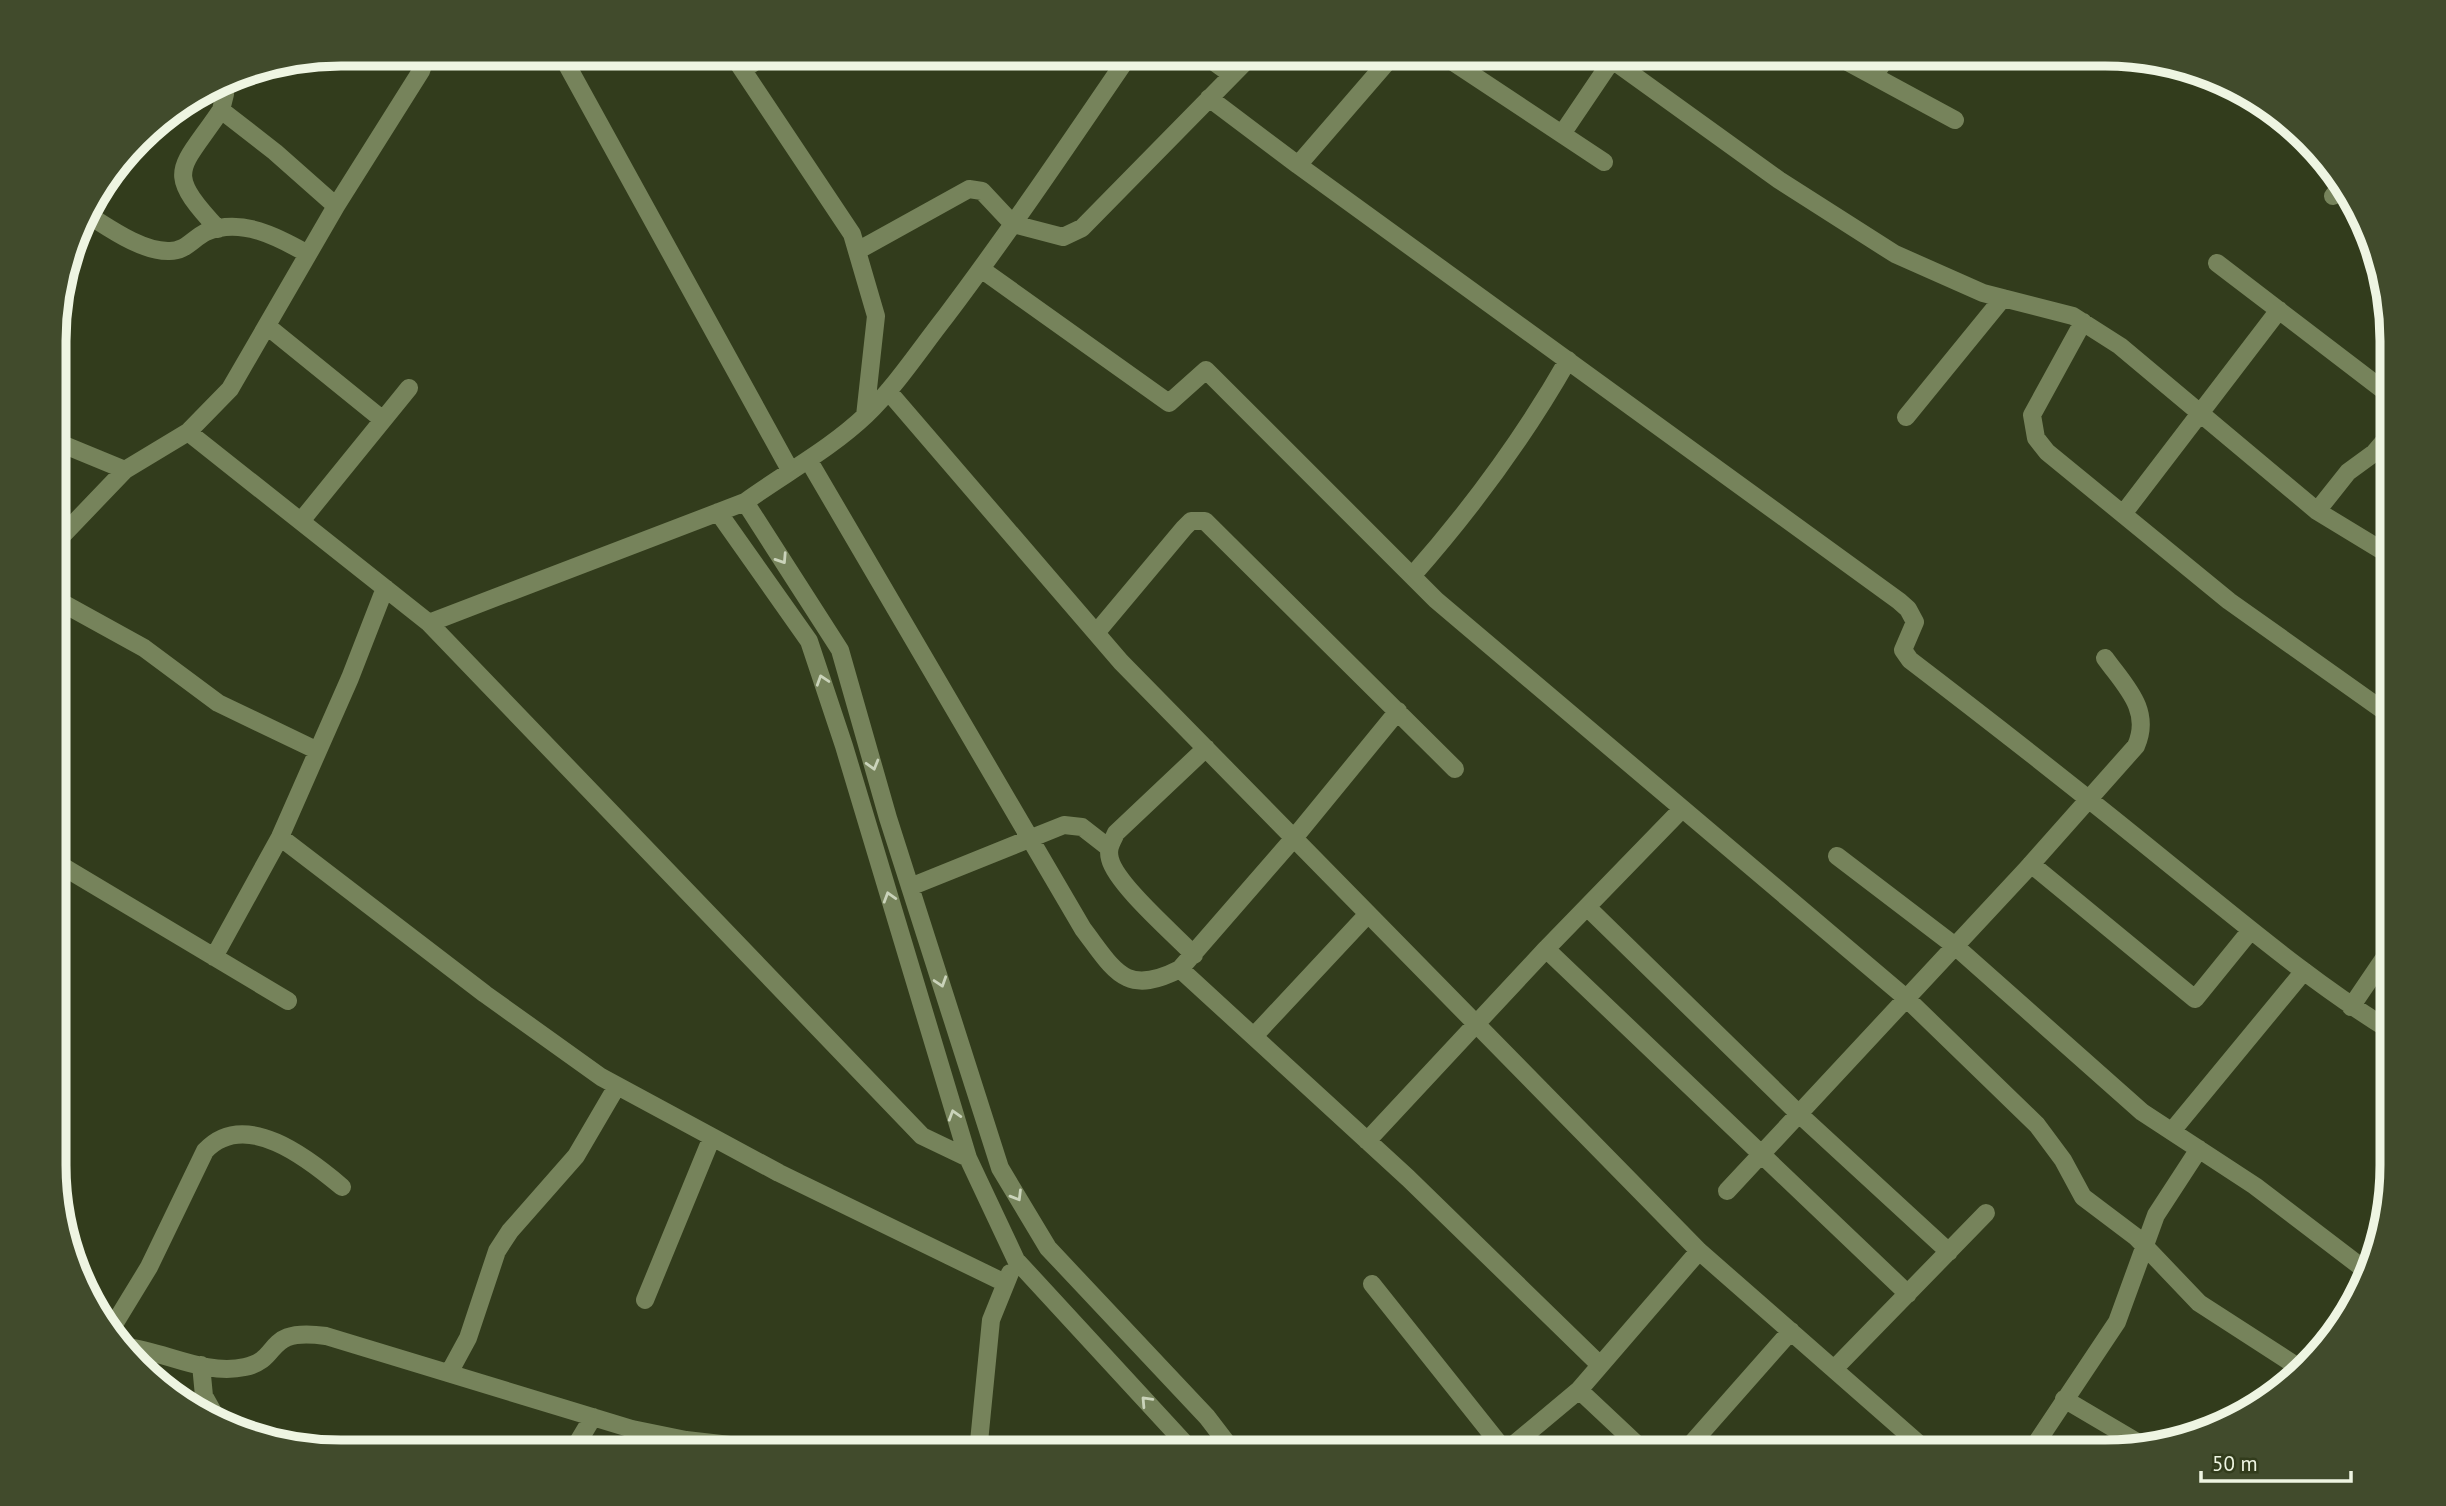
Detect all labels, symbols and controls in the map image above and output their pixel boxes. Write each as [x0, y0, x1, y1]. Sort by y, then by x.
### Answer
one-way arrow [773, 552, 786, 565]
one-way arrow [816, 674, 830, 686]
one-way arrow [865, 759, 880, 771]
one-way arrow [883, 891, 898, 903]
one-way arrow [933, 976, 947, 988]
one-way arrow [948, 1109, 963, 1121]
one-way arrow [1009, 1188, 1022, 1201]
one-way arrow [1142, 1396, 1154, 1409]
scale bar [2201, 1440, 2352, 1484]
text: 50 m [2212, 1450, 2258, 1477]

